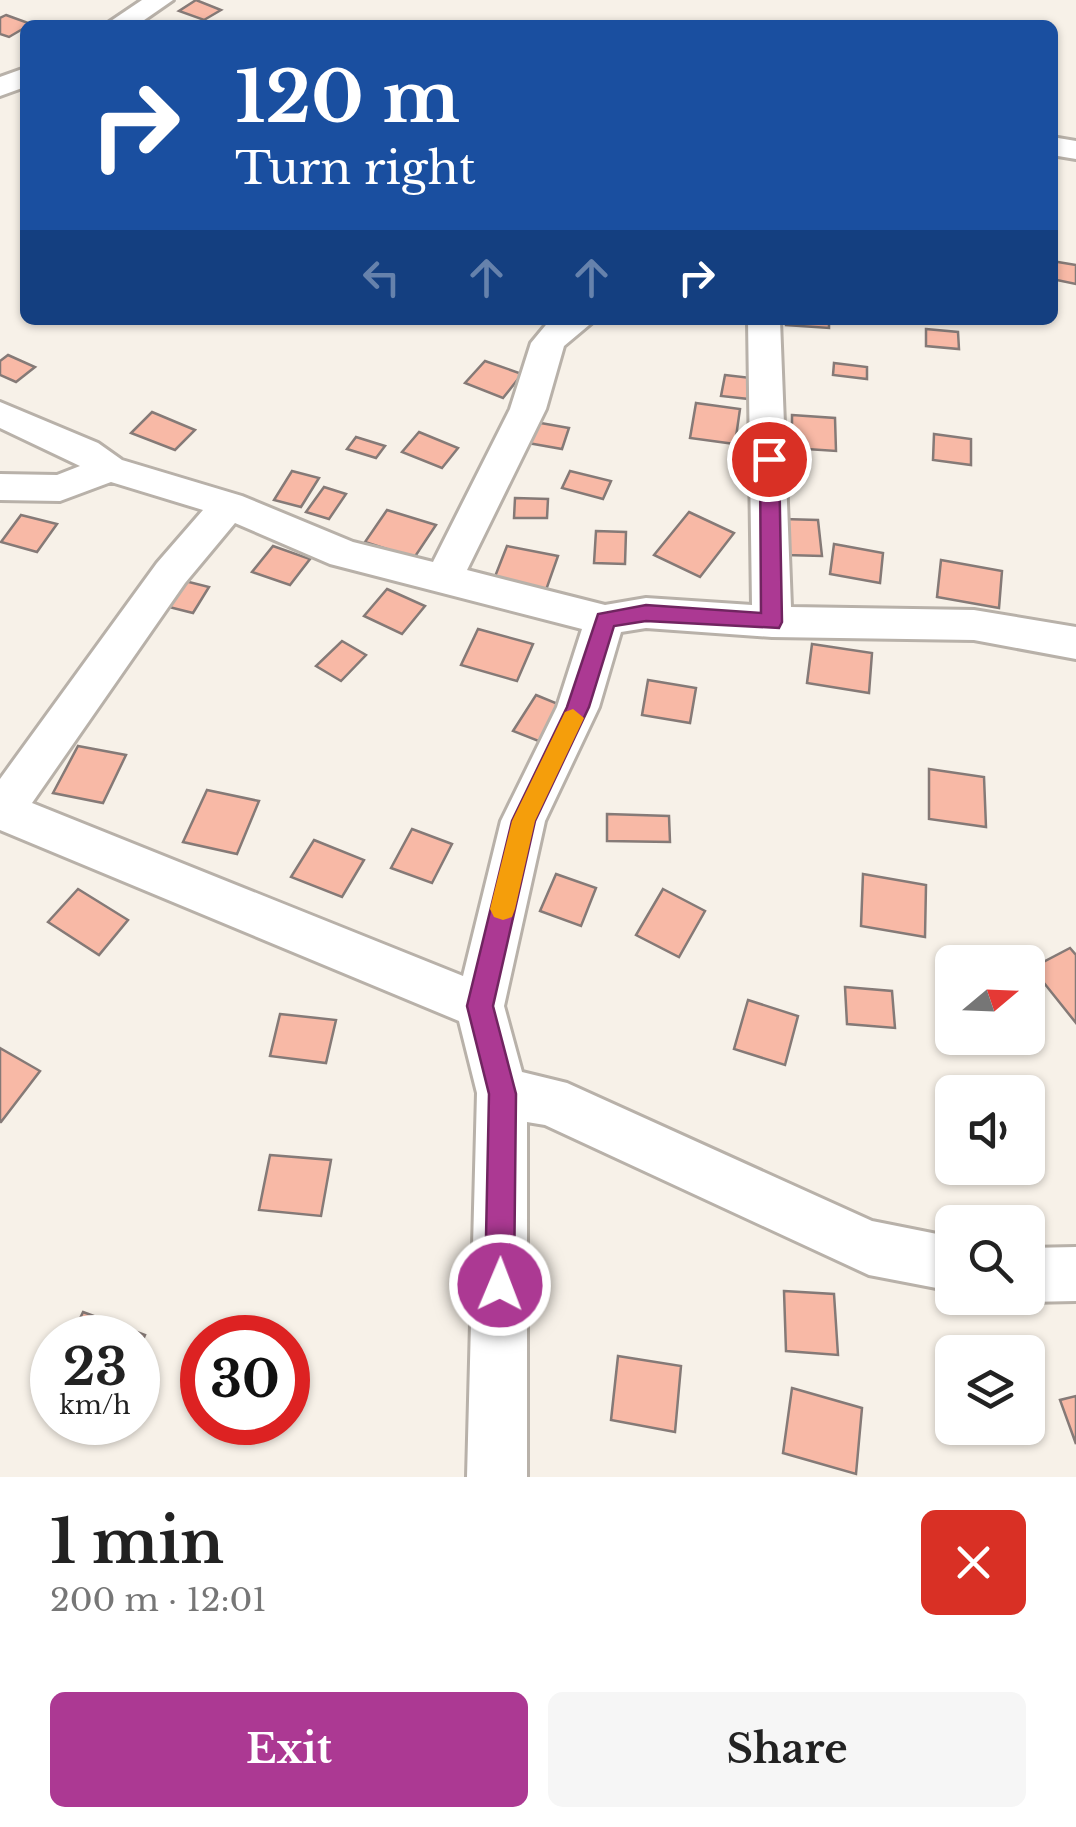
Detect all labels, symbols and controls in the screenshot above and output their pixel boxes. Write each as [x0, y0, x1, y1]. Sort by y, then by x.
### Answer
text: 120 m [235, 54, 460, 141]
icon: right [70, 60, 200, 190]
text: Turn right [235, 140, 476, 196]
icon: left [354, 250, 409, 305]
icon: ahead [459, 250, 514, 305]
icon: ahead [564, 250, 619, 305]
icon: right [669, 250, 724, 305]
pin [727, 417, 812, 502]
icon: arrive [742, 432, 797, 487]
north arrow [935, 945, 1045, 1055]
map controls [935, 945, 1045, 1445]
button: sound [935, 1075, 1045, 1185]
button: search [935, 1205, 1045, 1315]
position arrow [448, 1233, 552, 1337]
speed limit sign: 30 [180, 1315, 310, 1445]
button: layers [935, 1335, 1045, 1445]
text: 23 [63, 1336, 127, 1399]
text: km/h [60, 1390, 130, 1421]
text: 1 min [50, 1505, 224, 1579]
button: close [921, 1510, 1026, 1615]
text: 200 m · 12:01 [50, 1580, 267, 1620]
button: Exit [50, 1692, 528, 1807]
button: Share [548, 1692, 1026, 1807]

